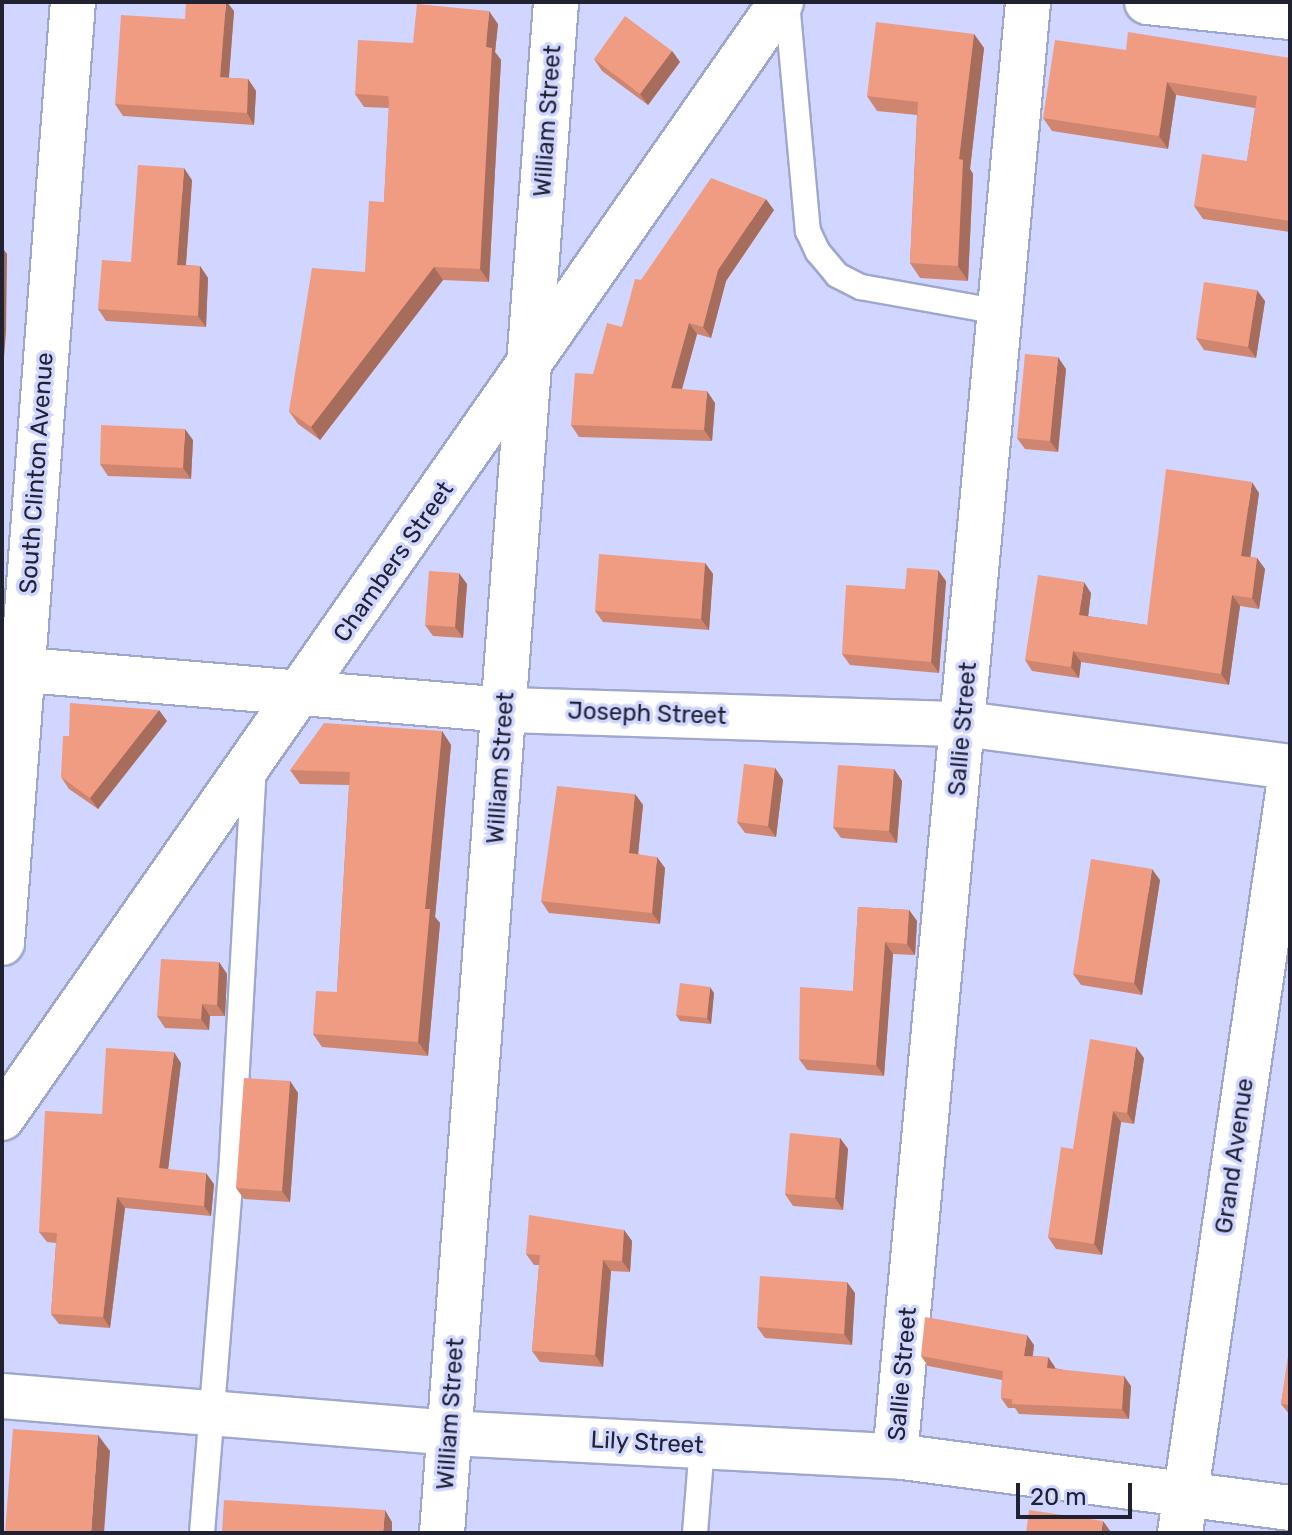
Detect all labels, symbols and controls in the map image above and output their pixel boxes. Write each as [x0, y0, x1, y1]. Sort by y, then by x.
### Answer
street label: William Street [528, 44, 568, 198]
street label: South Clinton Avenue [14, 351, 60, 595]
street label: Chambers Street [328, 476, 460, 648]
street label: Sallie Street [943, 661, 983, 797]
street label: William Street [481, 691, 521, 845]
street label: Joseph Street [567, 697, 727, 731]
street label: Grand Avenue [1210, 1076, 1260, 1236]
street label: Sallie Street [883, 1306, 923, 1442]
street label: William Street [431, 1337, 471, 1491]
street label: Lily Street [589, 1426, 705, 1460]
scale bar [1020, 1467, 1136, 1517]
text: 20 m [1030, 1483, 1087, 1511]

